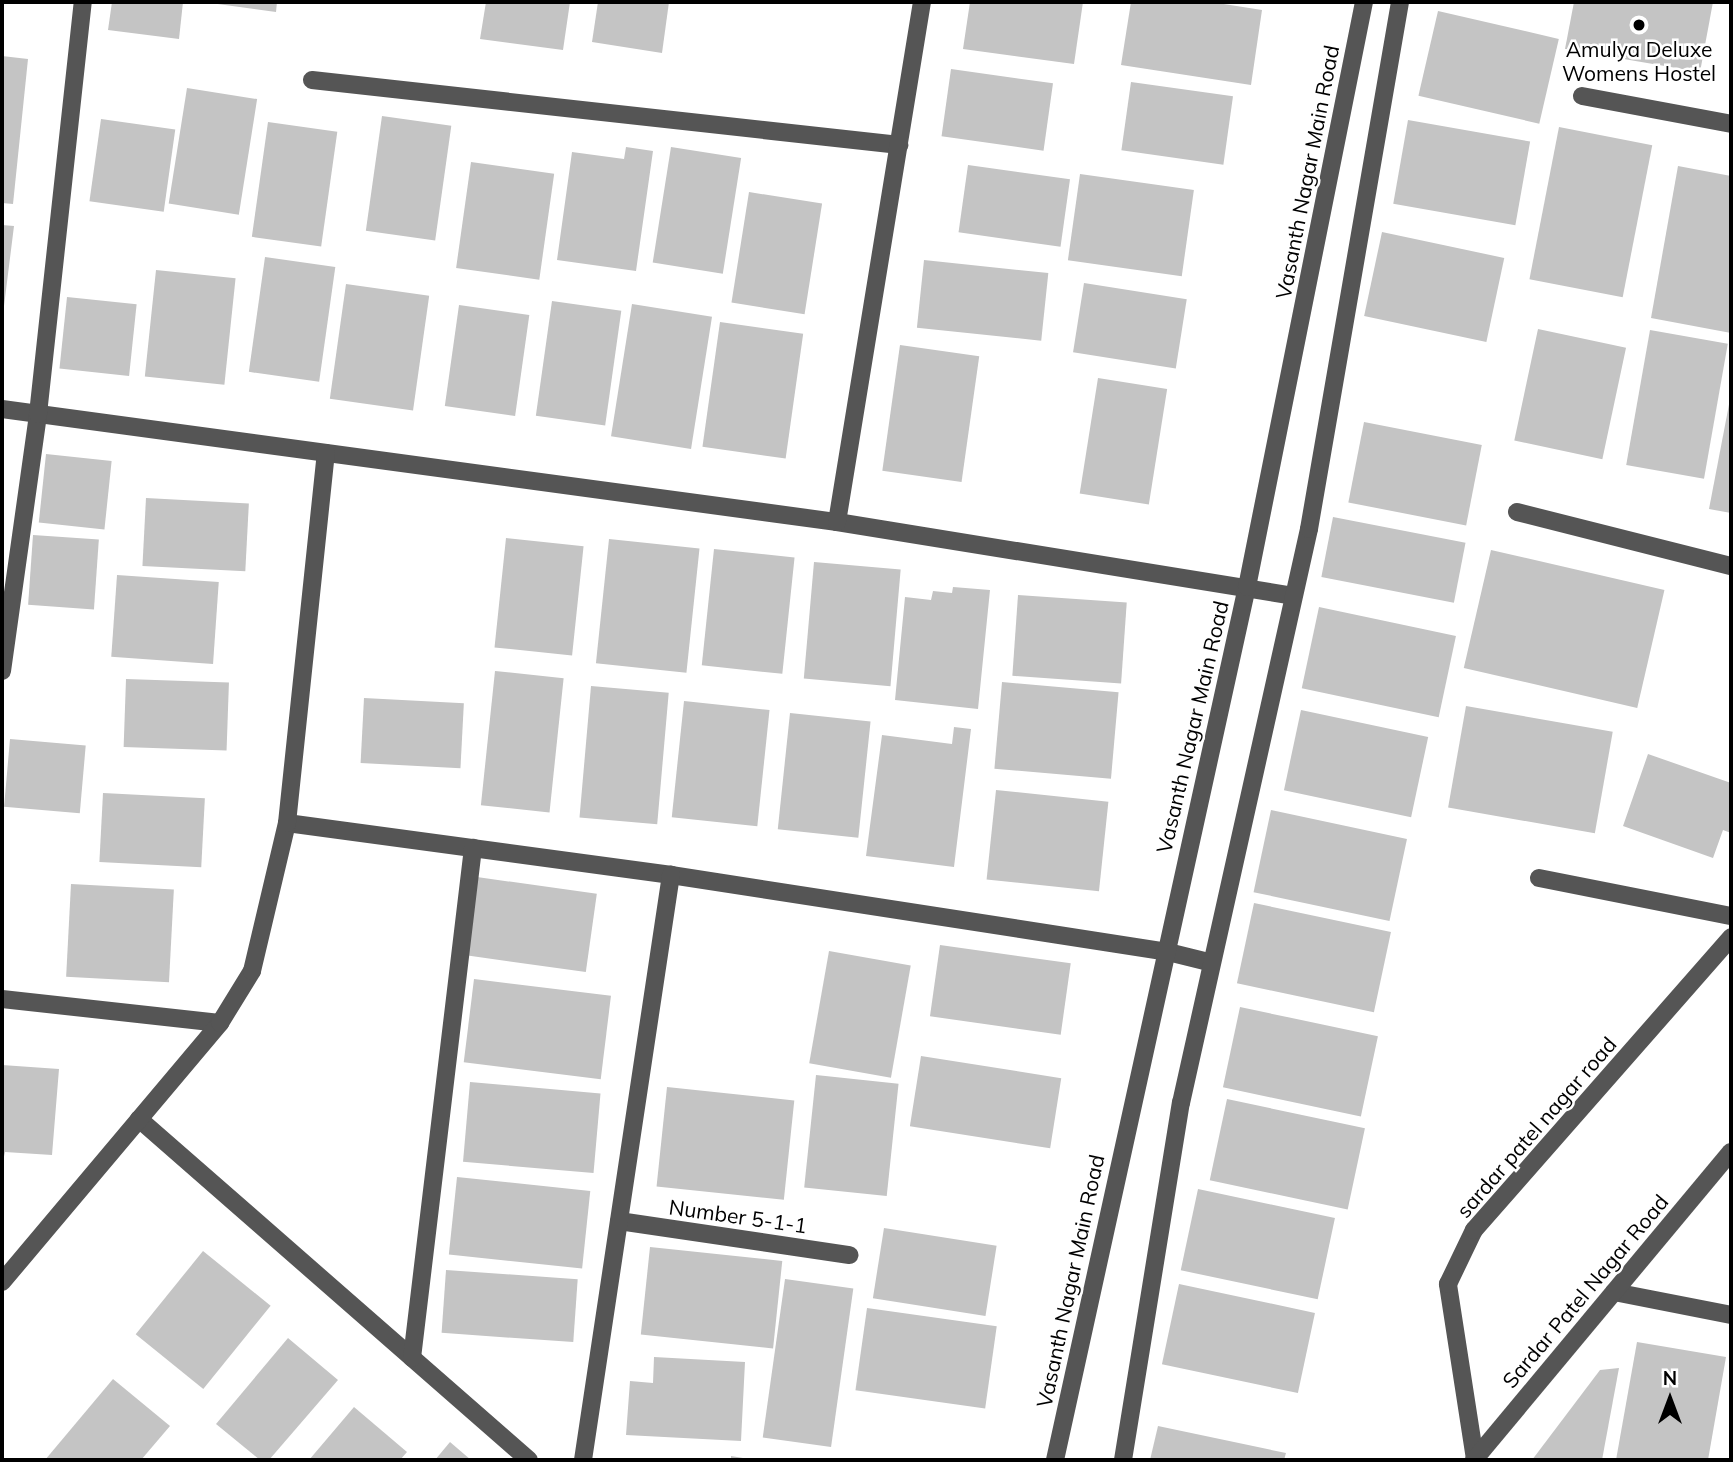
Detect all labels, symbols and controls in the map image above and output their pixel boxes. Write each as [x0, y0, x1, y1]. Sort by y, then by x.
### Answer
marker: Amulya Deluxe Womens Hostel [1631, 17, 1647, 33]
place label: Amulya Deluxe Womens Hostel [1562, 36, 1716, 86]
street label: Vasanth Nagar Main Road [1270, 43, 1344, 301]
street label: Vasanth Nagar Main Road [1151, 598, 1233, 856]
street label: sardar patel nagar road [1451, 1032, 1621, 1222]
street label: Vasanth Nagar Main Road [1031, 1152, 1109, 1410]
street label: Sardar Patel Nagar Road [1497, 1189, 1673, 1393]
street label: Number 5-1-1 [667, 1194, 809, 1238]
north arrow [1635, 1364, 1705, 1434]

